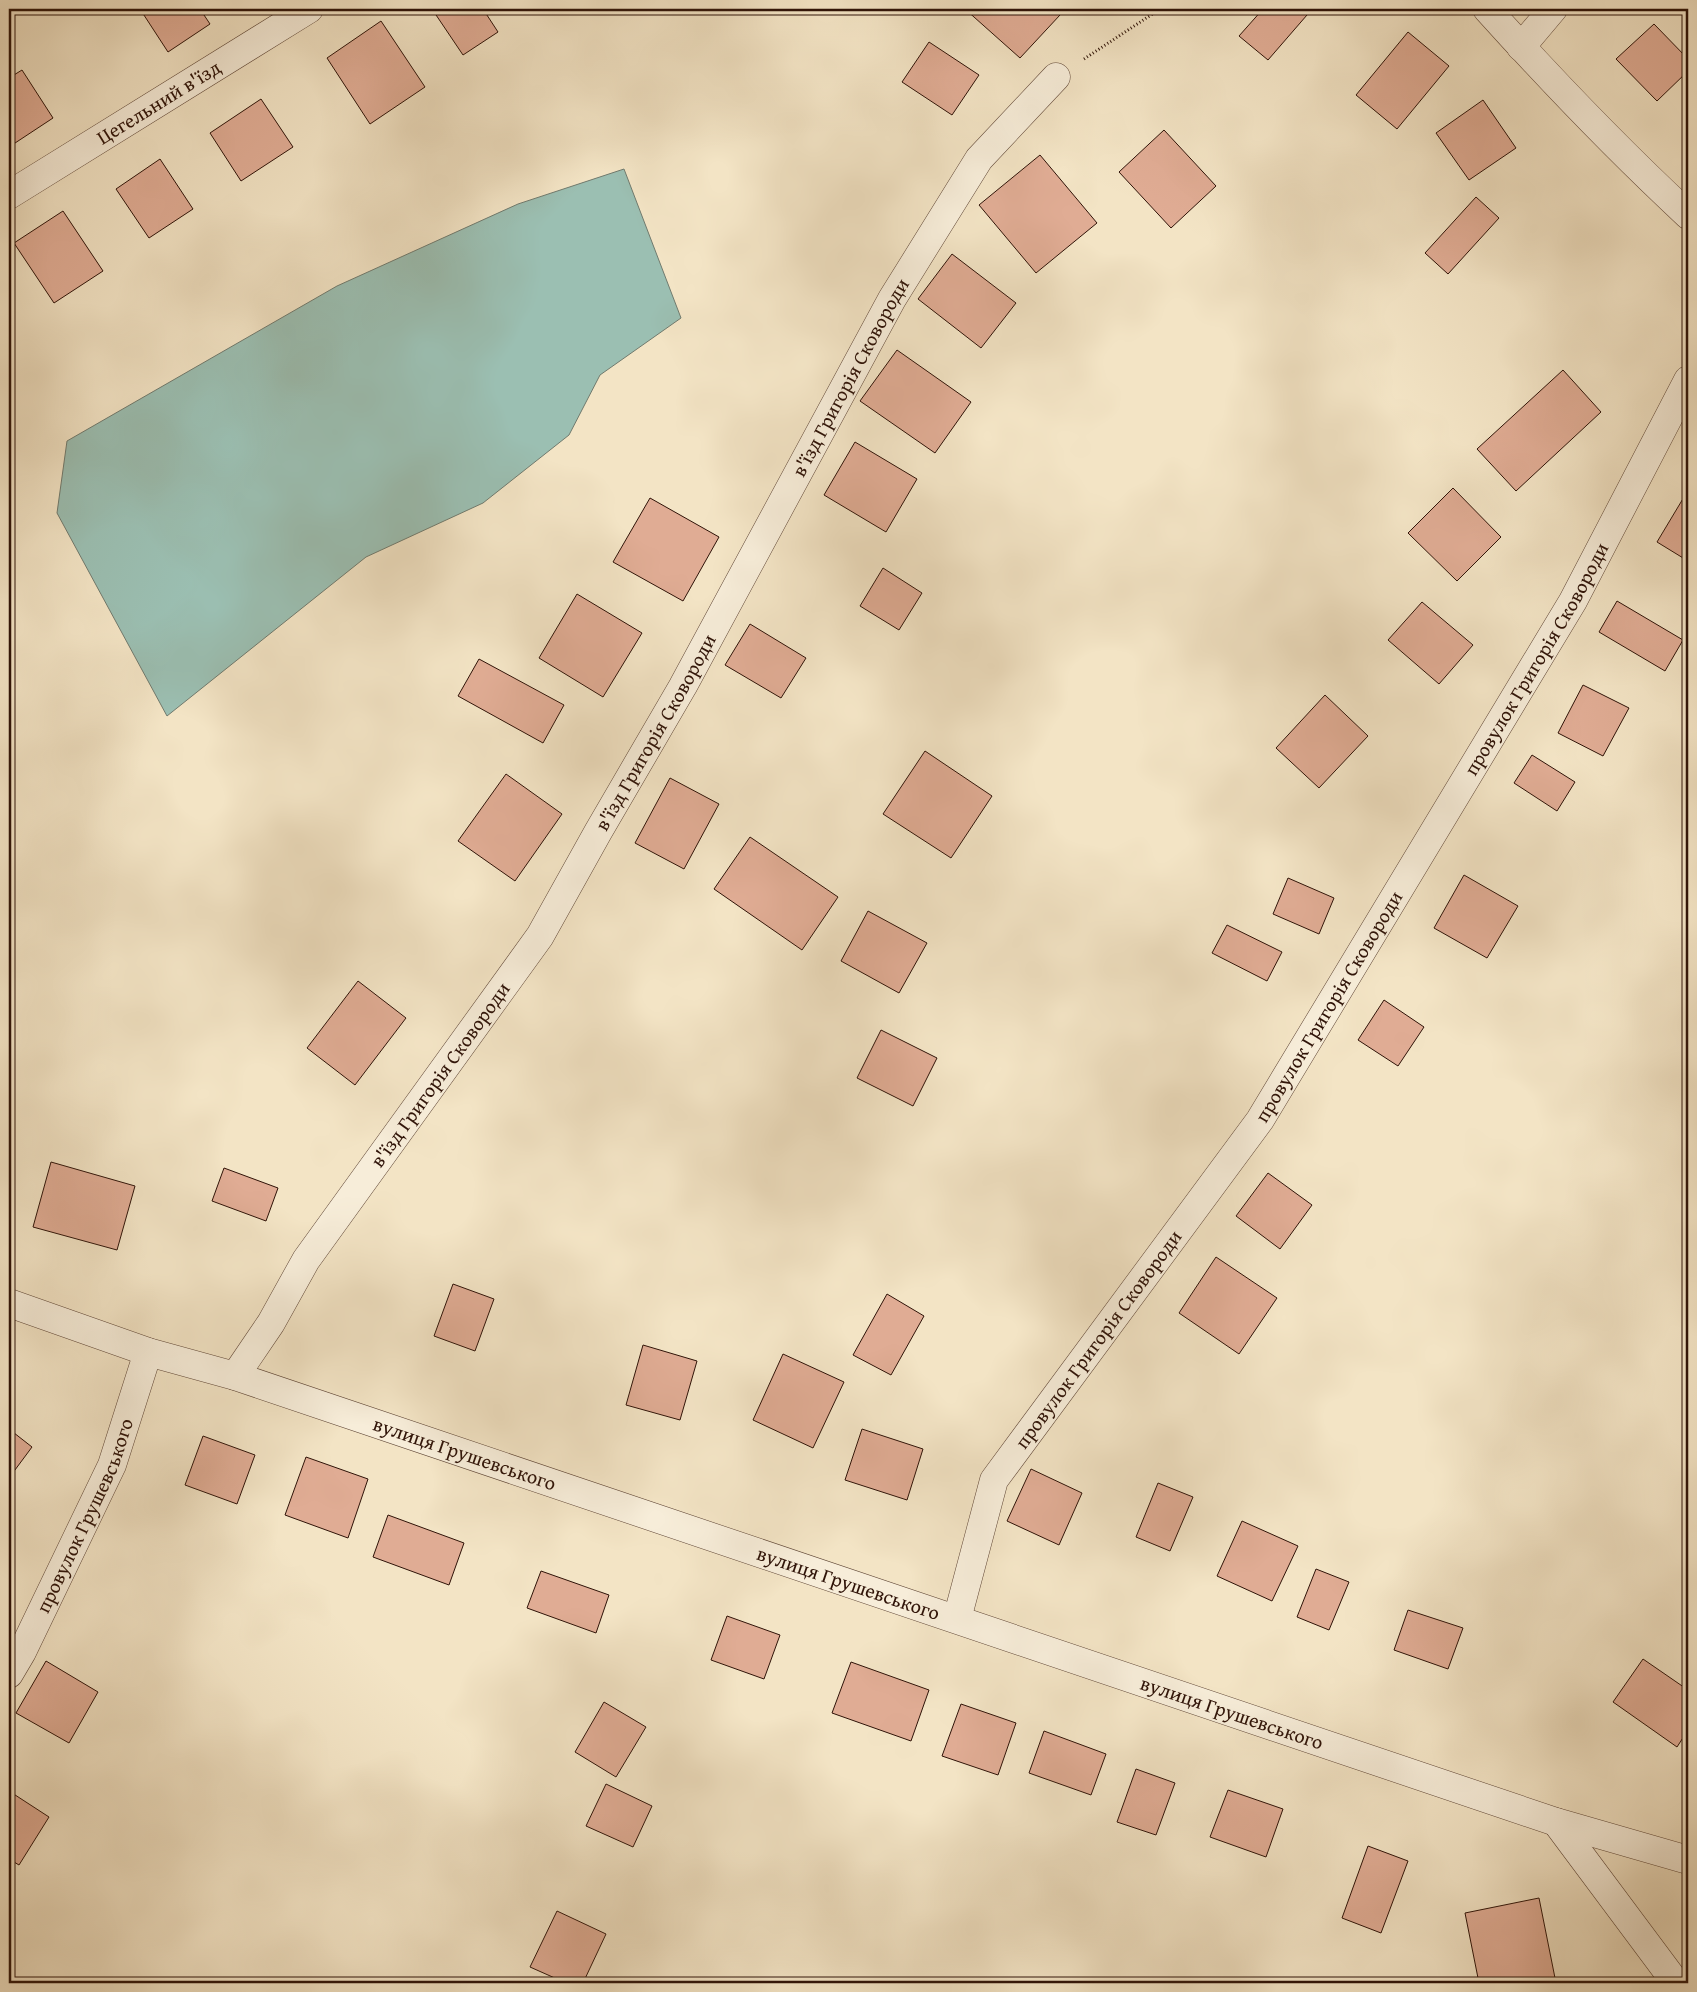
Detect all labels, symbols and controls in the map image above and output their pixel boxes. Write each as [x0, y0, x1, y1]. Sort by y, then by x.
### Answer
street label: Цегельний в'їзд [91, 52, 226, 151]
street label: в'їзд Григорія Сковороди [784, 272, 916, 481]
street label: провулок Григорія Сковороди [1456, 537, 1615, 781]
street label: в'їзд Григорія Сковороди [587, 628, 723, 836]
street label: провулок Григорія Сковороди [1247, 885, 1409, 1128]
street label: в'їзд Григорія Сковороди [363, 975, 517, 1173]
street label: провулок Григорія Сковороди [1007, 1223, 1188, 1454]
street label: вулиця Грушевського [369, 1409, 560, 1497]
street label: провулок Грушевського [28, 1414, 140, 1618]
street label: вулиця Грушевського [753, 1538, 944, 1627]
street label: вулиця Грушевського [1137, 1668, 1328, 1757]

